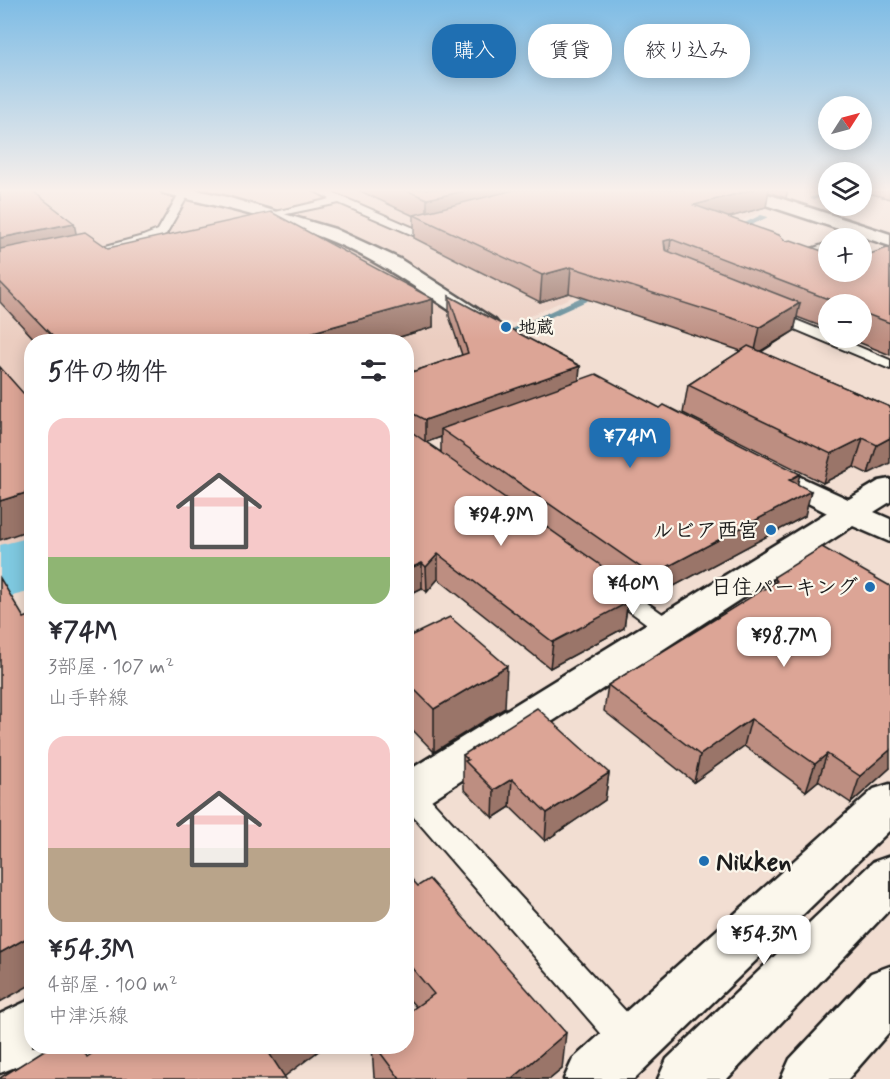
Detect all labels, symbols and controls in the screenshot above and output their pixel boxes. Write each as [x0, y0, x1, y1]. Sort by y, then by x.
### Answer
chip: 購入 [432, 24, 516, 78]
chip: 賃貸 [528, 24, 612, 78]
chip: 絞り込み [624, 24, 750, 78]
north arrow [818, 96, 872, 150]
map controls [818, 96, 872, 348]
button: layers [818, 162, 872, 216]
button: + [818, 228, 872, 282]
button: − [818, 294, 872, 348]
place label: 地蔵 [518, 316, 554, 340]
marker: 地蔵 [499, 320, 513, 334]
icon: filters [357, 354, 390, 387]
text: 5件の物件 [48, 356, 168, 390]
pin: ¥74M [594, 418, 666, 469]
text: ¥74M [603, 424, 657, 451]
icon: home [165, 457, 273, 565]
pin: ¥94.9M [452, 496, 550, 547]
text: ¥94.9M [468, 502, 534, 529]
place label: ルビア西宮 [653, 517, 759, 545]
marker: ルビア西宮 [764, 523, 778, 537]
pin: ¥40M [597, 565, 669, 616]
text: ¥40M [607, 571, 659, 598]
place label: 日住パーキング [711, 574, 858, 602]
marker: 日住パーキング [863, 580, 877, 594]
text: ¥74M [48, 616, 117, 650]
pin: ¥98.7M [735, 617, 833, 668]
text: ¥98.7M [751, 623, 817, 650]
text: 3部屋 · 107 m² [48, 654, 174, 681]
text: 山手幹線 [48, 685, 128, 712]
icon: home [165, 775, 273, 883]
place label: Nikken [716, 846, 792, 880]
marker: Nikken [697, 854, 711, 868]
pin: ¥54.3M [715, 915, 813, 966]
text: ¥54.3M [731, 921, 797, 948]
text: ¥54.3M [48, 934, 134, 968]
text: 4部屋 · 100 m² [48, 972, 178, 999]
text: 中津浜線 [48, 1003, 128, 1030]

